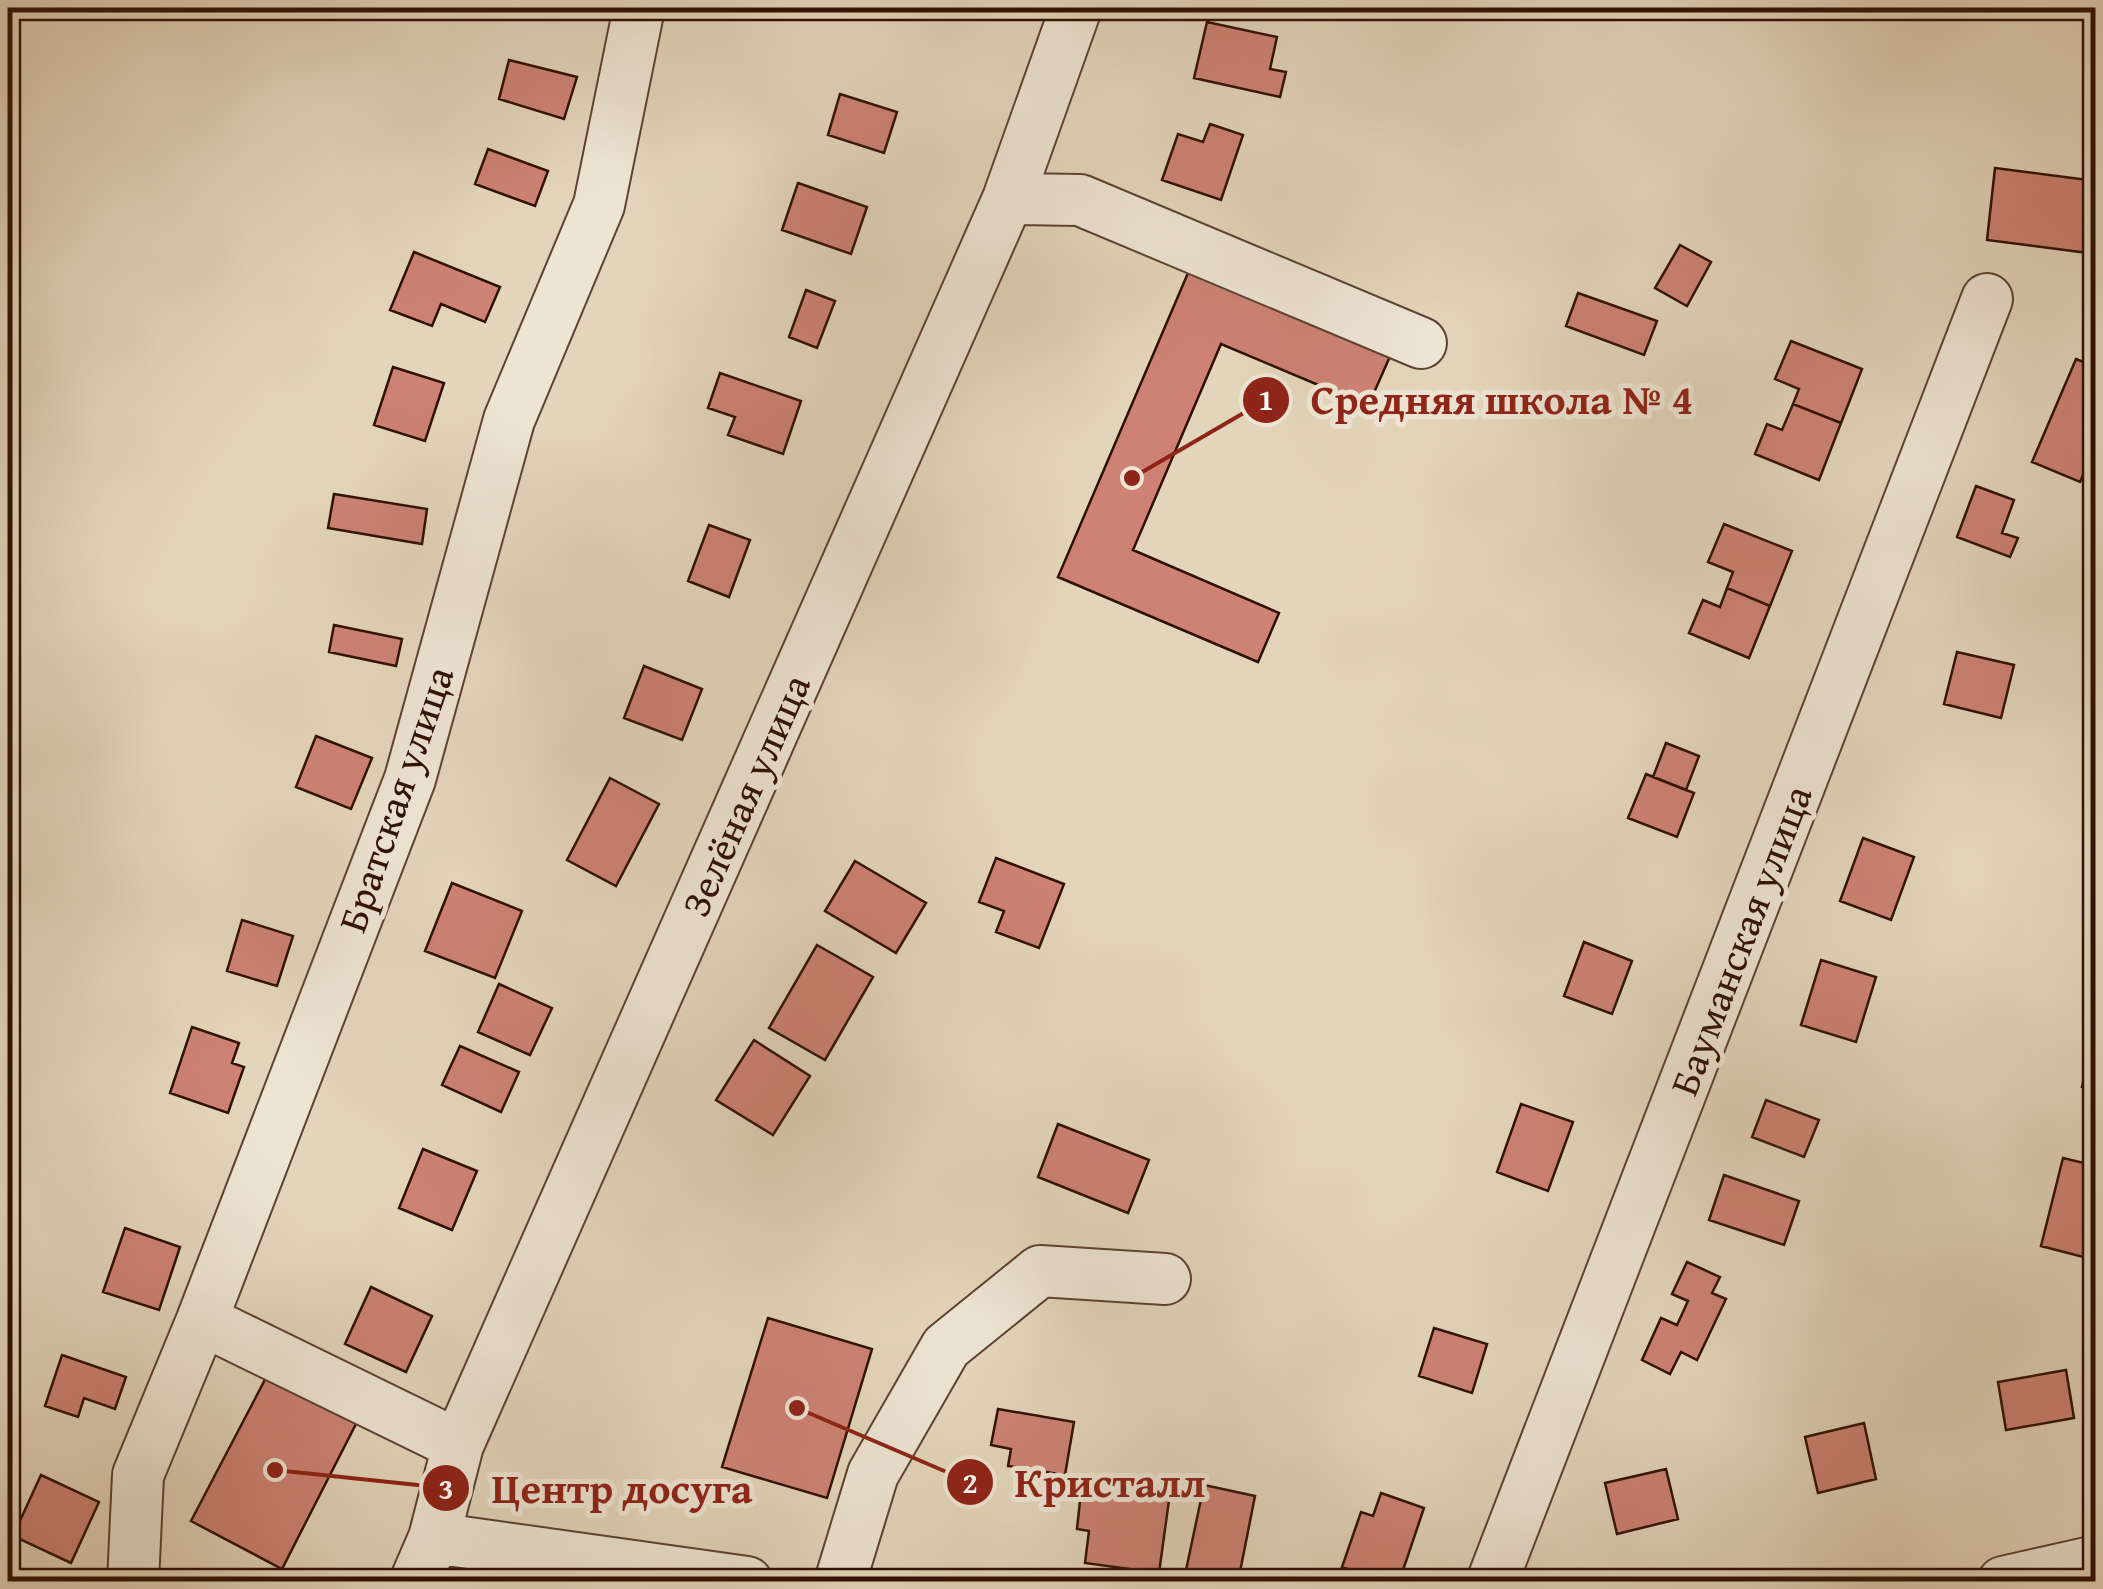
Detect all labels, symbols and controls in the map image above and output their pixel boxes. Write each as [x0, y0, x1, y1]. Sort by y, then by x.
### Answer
callout: Средняя школа № 4 [1241, 364, 1714, 436]
text: Средняя школа № 4 [1311, 368, 1693, 429]
text: 1 [1258, 377, 1274, 421]
street label: Братская улица [322, 658, 468, 940]
street label: Зелёная улица [665, 664, 825, 926]
street label: Бауманская улица [1654, 776, 1826, 1104]
callout: Кристалл [945, 1446, 1226, 1518]
text: Кристалл [1015, 1451, 1205, 1512]
callout: Центр досуга [421, 1452, 772, 1524]
text: Центр досуга [492, 1457, 753, 1518]
text: 2 [962, 1460, 978, 1504]
text: 3 [438, 1466, 454, 1510]

